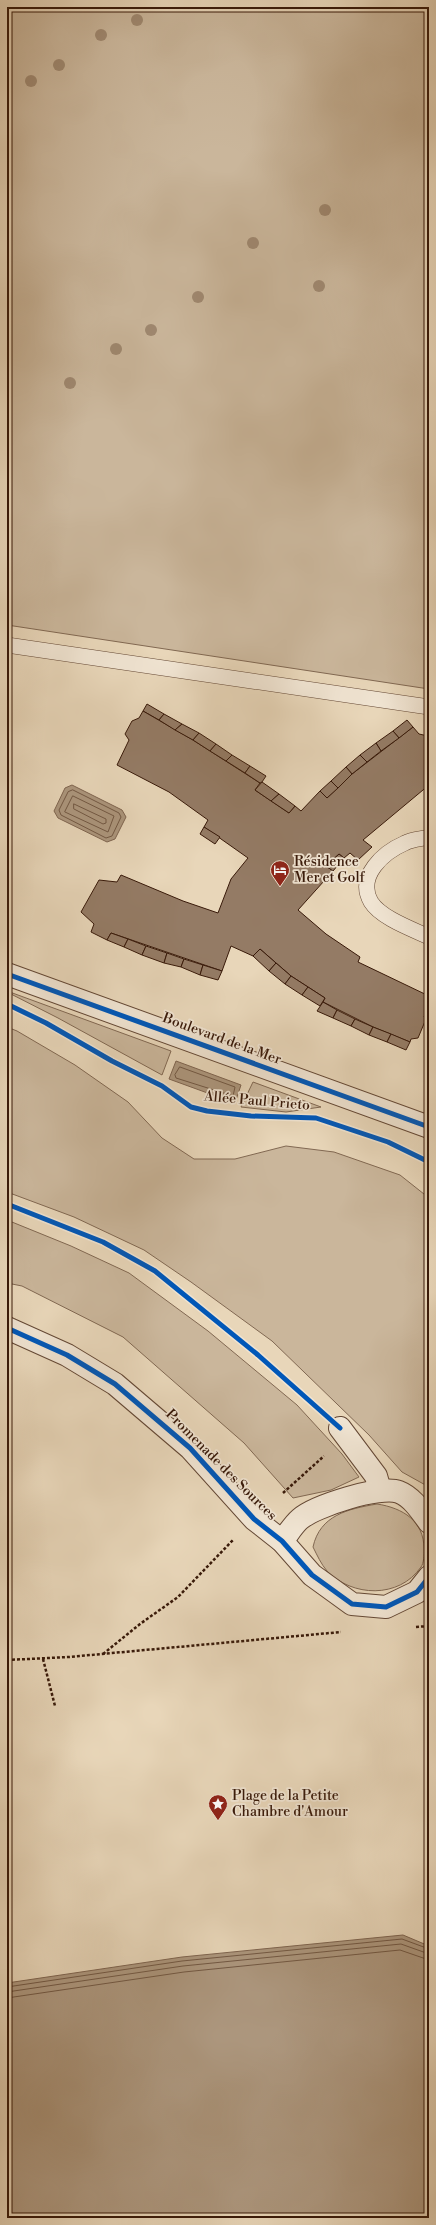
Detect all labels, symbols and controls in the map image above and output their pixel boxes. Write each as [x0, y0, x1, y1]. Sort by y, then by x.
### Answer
place label: Résidence Mer et Golf [294, 853, 366, 887]
hotel icon: Résidence Mer et Golf [269, 859, 291, 887]
street label: Boulevard de la Mer [159, 1009, 284, 1069]
street label: Allée Paul Prieto [202, 1087, 311, 1115]
street label: Promenade des Sources [162, 1406, 280, 1524]
place label: Plage de la Petite Chambre d'Amour [232, 1787, 348, 1821]
place icon: Plage de la Petite Chambre d'Amour [207, 1793, 229, 1821]

